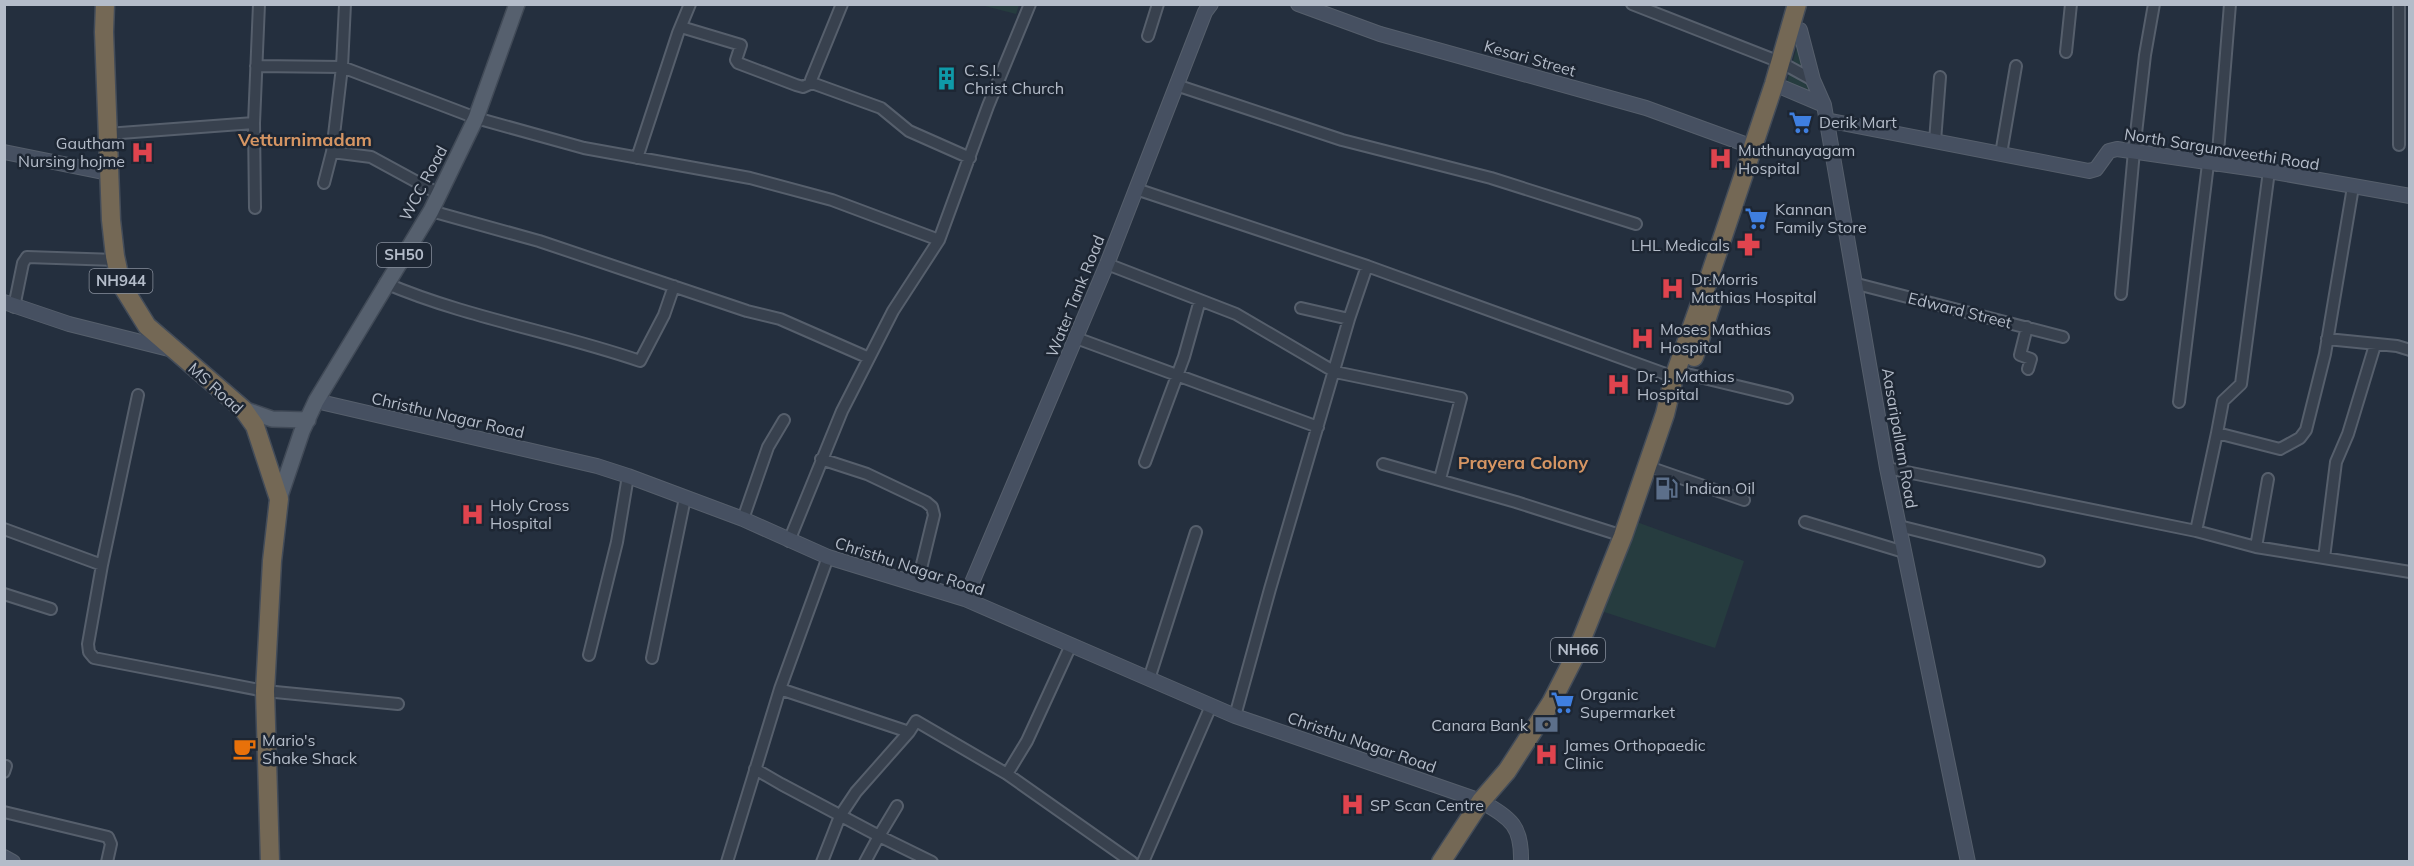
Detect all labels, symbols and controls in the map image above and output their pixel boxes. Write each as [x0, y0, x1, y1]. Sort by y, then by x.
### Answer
street label: Kesari Street [1482, 35, 1578, 81]
place label: C.S.I. Christ Church [964, 60, 1064, 98]
building icon: C.S.I. Christ Church [933, 66, 959, 92]
supermarket icon: Derik Mart [1788, 109, 1814, 135]
place label: Derik Mart [1819, 112, 1897, 132]
street label: North Sargunaveethi Road [2123, 124, 2321, 174]
district label: Vetturnimadam [237, 128, 372, 151]
place label: Gautham Nursing hojme [18, 133, 125, 171]
hospital icon: Gautham Nursing hojme [130, 139, 156, 165]
place label: Muthunayagam Hospital [1738, 140, 1855, 178]
street label: WCC Road [395, 142, 451, 224]
hospital icon: Muthunayagam Hospital [1707, 146, 1733, 172]
place label: Kannan Family Store [1775, 199, 1867, 237]
supermarket icon: Kannan Family Store [1744, 205, 1770, 231]
street label: Water Tank Road [1041, 232, 1109, 360]
pharmacy icon: LHL Medicals [1735, 232, 1761, 258]
place label: LHL Medicals [1631, 235, 1730, 255]
road number: SH50 [377, 243, 431, 267]
road number: NH944 [90, 269, 152, 293]
place label: Dr.Morris Mathias Hospital [1691, 269, 1817, 307]
hospital icon: Dr.Morris Mathias Hospital [1660, 275, 1686, 301]
street label: Edward Street [1906, 287, 2014, 333]
place label: Moses Mathias Hospital [1660, 319, 1771, 357]
hospital icon: Moses Mathias Hospital [1629, 325, 1655, 351]
street label: MS Road [184, 358, 248, 418]
place label: Dr. J. Mathias Hospital [1637, 366, 1735, 404]
street label: Aasaripallam Road [1878, 366, 1922, 510]
hospital icon: Dr. J. Mathias Hospital [1606, 372, 1632, 398]
street label: Christhu Nagar Road [370, 388, 526, 442]
district label: Prayera Colony [1458, 451, 1589, 474]
fuel station icon: Indian Oil [1654, 475, 1680, 501]
place label: Indian Oil [1685, 478, 1755, 498]
place label: Holy Cross Hospital [490, 495, 570, 533]
hospital icon: Holy Cross Hospital [459, 501, 485, 527]
street label: Christhu Nagar Road [833, 532, 987, 600]
road number: NH66 [1551, 638, 1605, 662]
place label: Organic Supermarket [1580, 684, 1676, 722]
supermarket icon: Organic Supermarket [1549, 690, 1575, 716]
street label: Christhu Nagar Road [1285, 707, 1439, 777]
bank icon: Canara Bank [1533, 712, 1559, 738]
place label: Canara Bank [1431, 715, 1529, 735]
place label: Mario's Shake Shack [262, 730, 358, 768]
place label: James Orthopaedic Clinic [1564, 735, 1706, 773]
cafe icon: Mario's Shake Shack [231, 736, 257, 762]
hospital icon: James Orthopaedic Clinic [1533, 741, 1559, 767]
hospital icon: SP Scan Centre [1339, 792, 1365, 818]
place label: SP Scan Centre [1370, 795, 1484, 815]

